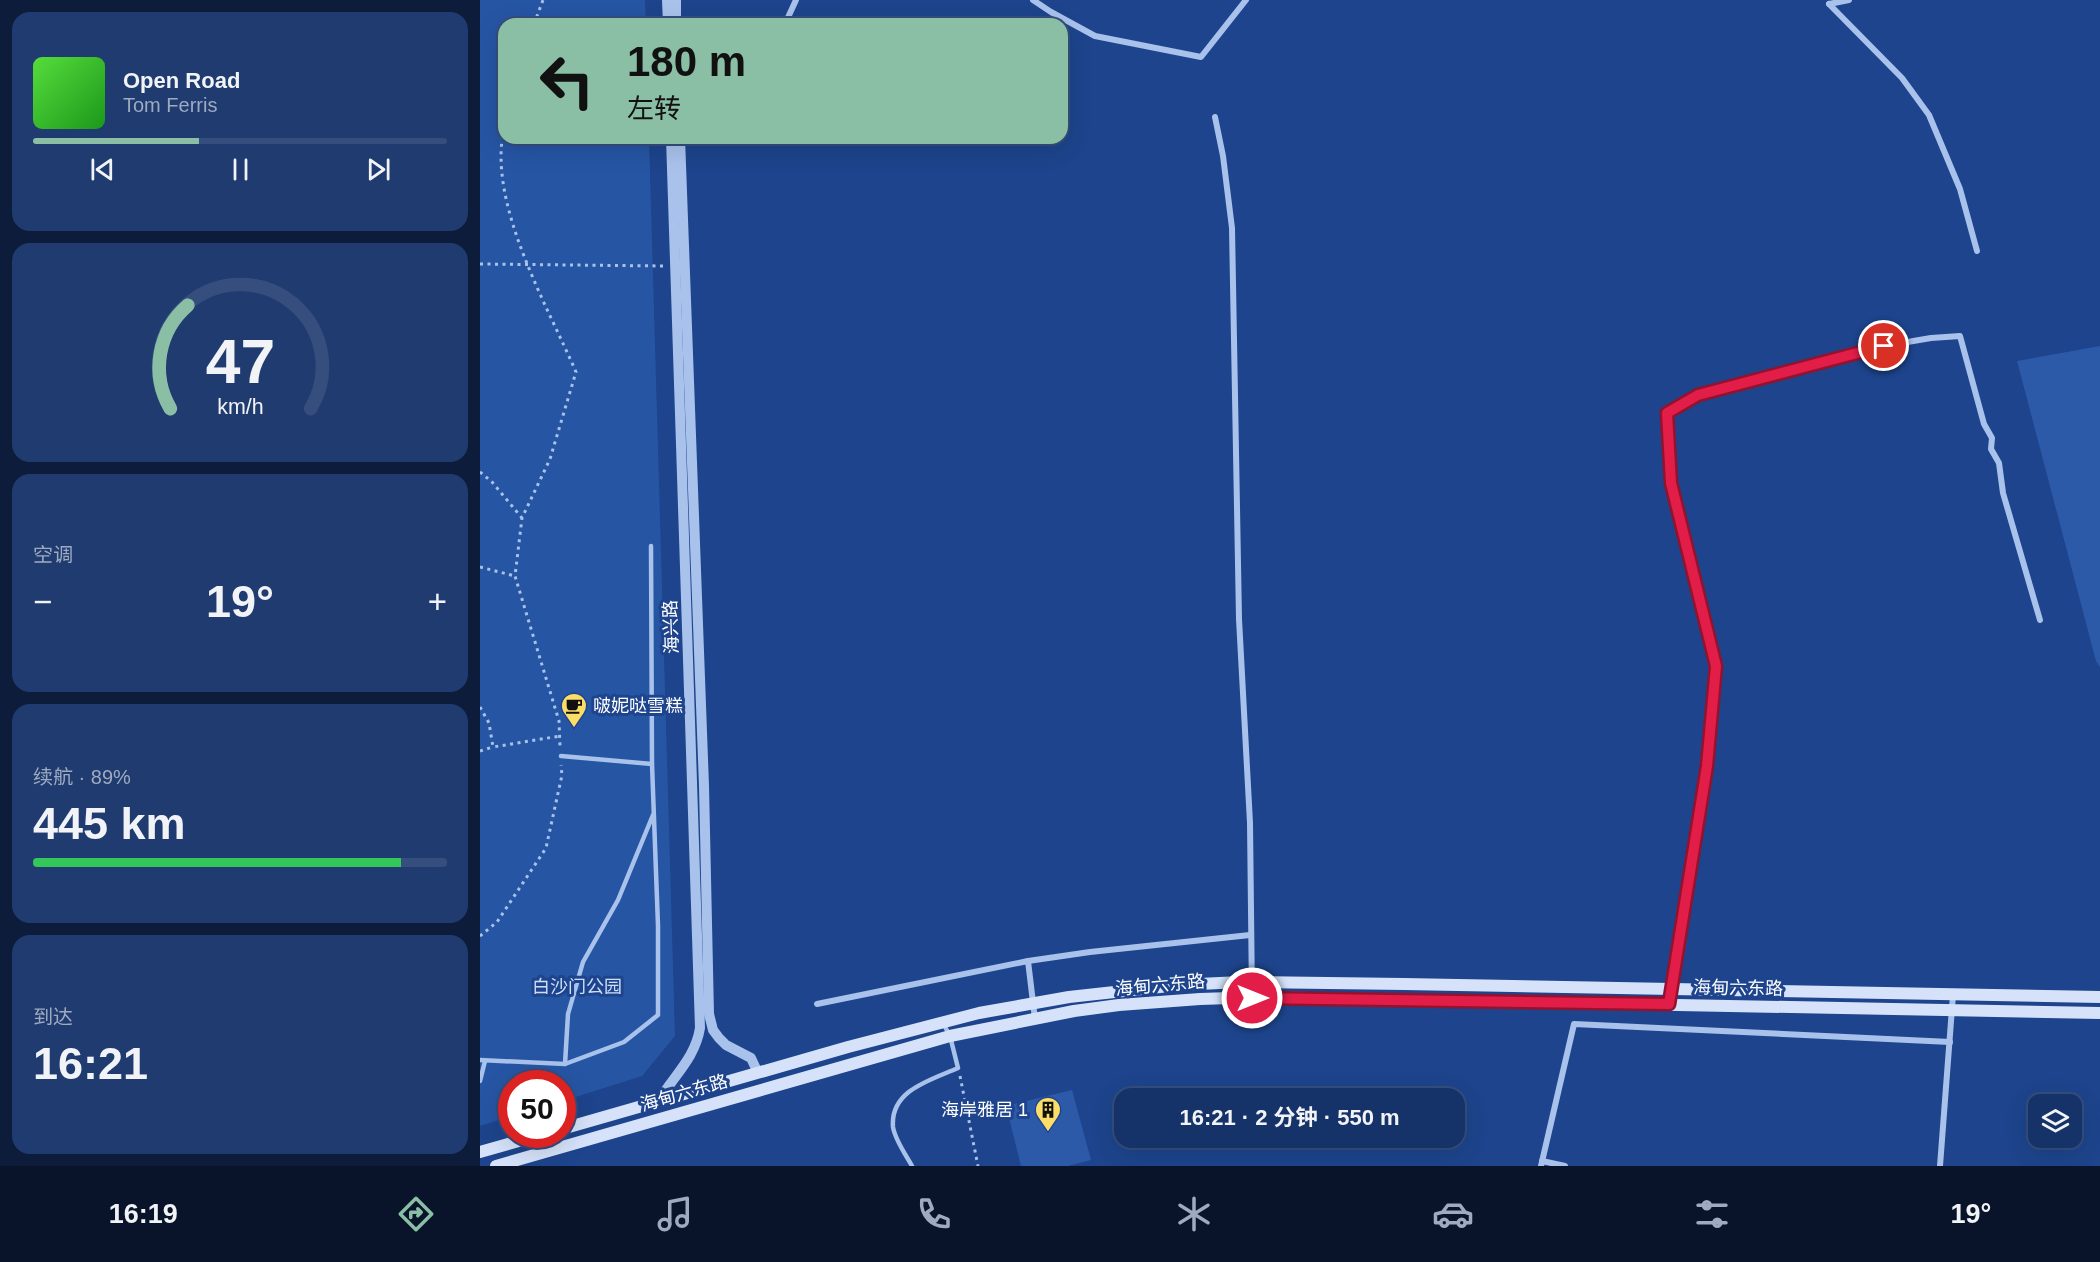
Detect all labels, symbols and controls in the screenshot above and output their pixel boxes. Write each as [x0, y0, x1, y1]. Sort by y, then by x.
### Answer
text: 180 m [627, 38, 746, 85]
icon: left [528, 42, 606, 120]
text: Open Road [123, 68, 240, 93]
text: Tom Ferris [123, 94, 217, 116]
text: 左转 [627, 94, 681, 124]
icon: previous [86, 153, 119, 186]
icon: pause [224, 153, 257, 186]
icon: next [362, 153, 395, 186]
pin [1858, 320, 1909, 371]
text: 47 [205, 327, 275, 396]
icon: arrive [1867, 329, 1900, 362]
text: km/h [217, 396, 263, 420]
text: 空调 [33, 544, 73, 566]
text: 19° [206, 576, 274, 627]
text: − [33, 583, 52, 620]
text: + [428, 583, 447, 620]
street label: 海兴路 [660, 600, 682, 654]
cafe icon: 啵妮哒雪糕 [559, 691, 589, 729]
place label: 啵妮哒雪糕 [593, 696, 683, 716]
text: 续航 · 89% [33, 766, 131, 788]
text: 445 km [33, 798, 186, 849]
position arrow [1220, 966, 1284, 1030]
street label: 海甸六东路 [1114, 971, 1206, 999]
park label: 白沙门公园 [532, 977, 622, 997]
street label: 海甸六东路 [1693, 977, 1783, 999]
text: 到达 [33, 1006, 73, 1028]
text: 16:21 [33, 1038, 148, 1089]
speed limit sign: 50 [498, 1070, 576, 1148]
street label: 海甸六东路 [638, 1071, 730, 1115]
map controls [2028, 1094, 2082, 1148]
button: layers [2028, 1094, 2082, 1148]
building icon: 海岸雅居 1 [1033, 1095, 1063, 1133]
place label: 海岸雅居 1 [941, 1100, 1028, 1120]
text: 16:21 · 2 分钟 · 550 m [1179, 1105, 1400, 1130]
icon: directions [395, 1193, 437, 1235]
icon: music [654, 1193, 696, 1235]
icon: phone [913, 1193, 955, 1235]
icon: climate [1173, 1193, 1215, 1235]
icon: car [1432, 1193, 1474, 1235]
icon: filters [1691, 1193, 1733, 1235]
text: 16:19 [109, 1199, 178, 1229]
text: 19° [1950, 1199, 1991, 1229]

